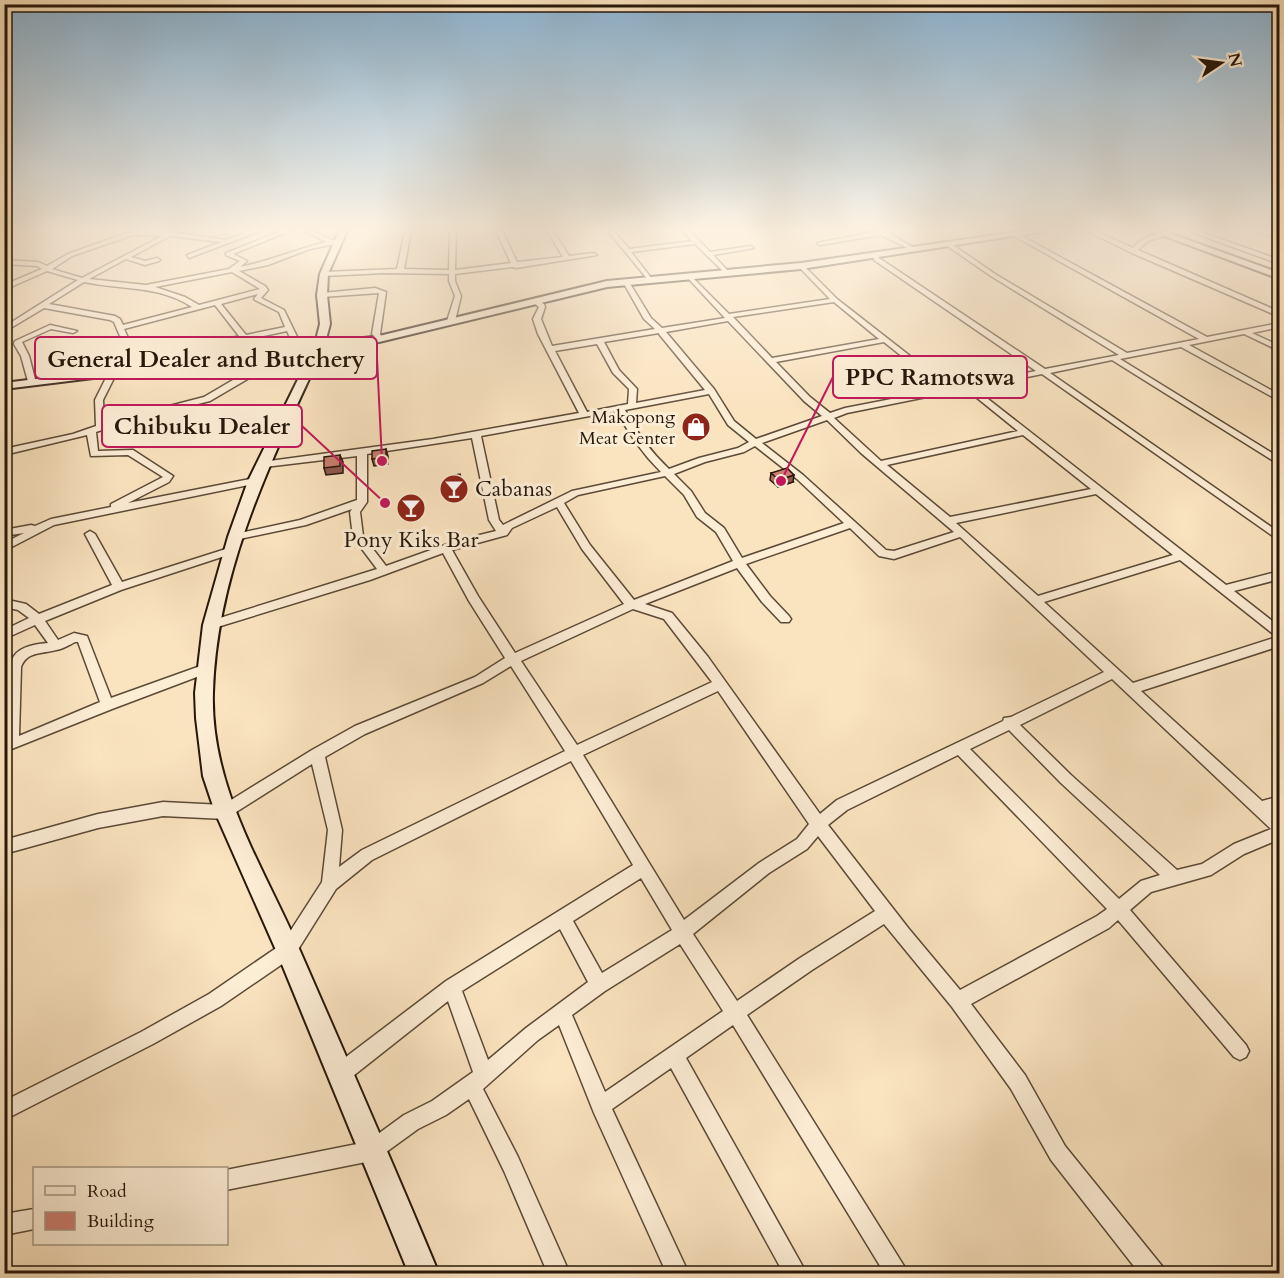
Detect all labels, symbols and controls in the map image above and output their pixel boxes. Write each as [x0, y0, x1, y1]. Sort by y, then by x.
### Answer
north arrow [1191, 33, 1251, 93]
text: N [1222, 51, 1247, 69]
callout: General Dealer and Butchery [35, 337, 377, 379]
text: General Dealer and Butchery [47, 343, 365, 376]
callout: PPC Ramotswa [833, 356, 1027, 398]
text: PPC Ramotswa [845, 361, 1015, 394]
callout: Chibuku Dealer [102, 405, 302, 447]
place label: Makopong Meat Center [579, 405, 676, 451]
text: Chibuku Dealer [114, 410, 291, 443]
shop icon: Makopong Meat Center [680, 411, 712, 443]
bar icon: Cabanas [438, 473, 470, 505]
place label: Cabanas [475, 474, 552, 504]
bar icon: Pony Kiks Bar [395, 492, 427, 524]
place label: Pony Kiks Bar [343, 525, 479, 555]
legend [33, 1167, 228, 1245]
text: Road [87, 1179, 127, 1204]
text: Building [87, 1209, 155, 1234]

